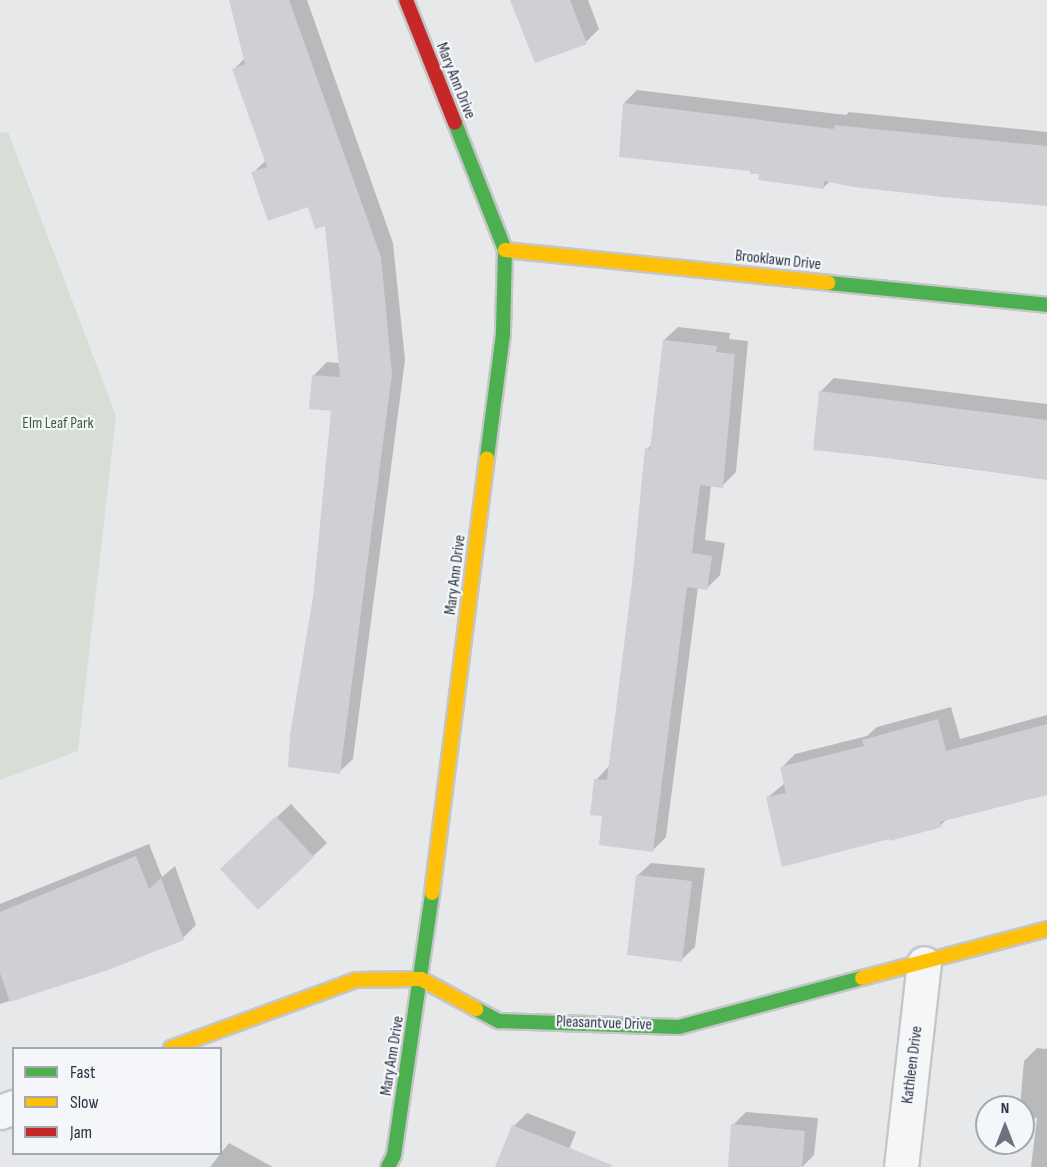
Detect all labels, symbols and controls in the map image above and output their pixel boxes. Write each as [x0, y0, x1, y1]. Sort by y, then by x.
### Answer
street label: Mary Ann Drive [431, 40, 479, 122]
street label: Brooklawn Drive [734, 247, 822, 275]
park label: Elm Leaf Park [22, 414, 94, 434]
street label: Mary Ann Drive [442, 534, 470, 616]
street label: Pleasantvue Drive [556, 1013, 652, 1035]
street label: Mary Ann Drive [377, 1015, 409, 1097]
street label: Kathleen Drive [899, 1025, 927, 1105]
legend [12, 1047, 222, 1155]
text: Fast [70, 1062, 95, 1083]
text: Slow [70, 1092, 99, 1113]
north arrow [975, 1095, 1035, 1155]
text: N [1001, 1099, 1009, 1118]
text: Jam [70, 1122, 92, 1143]

